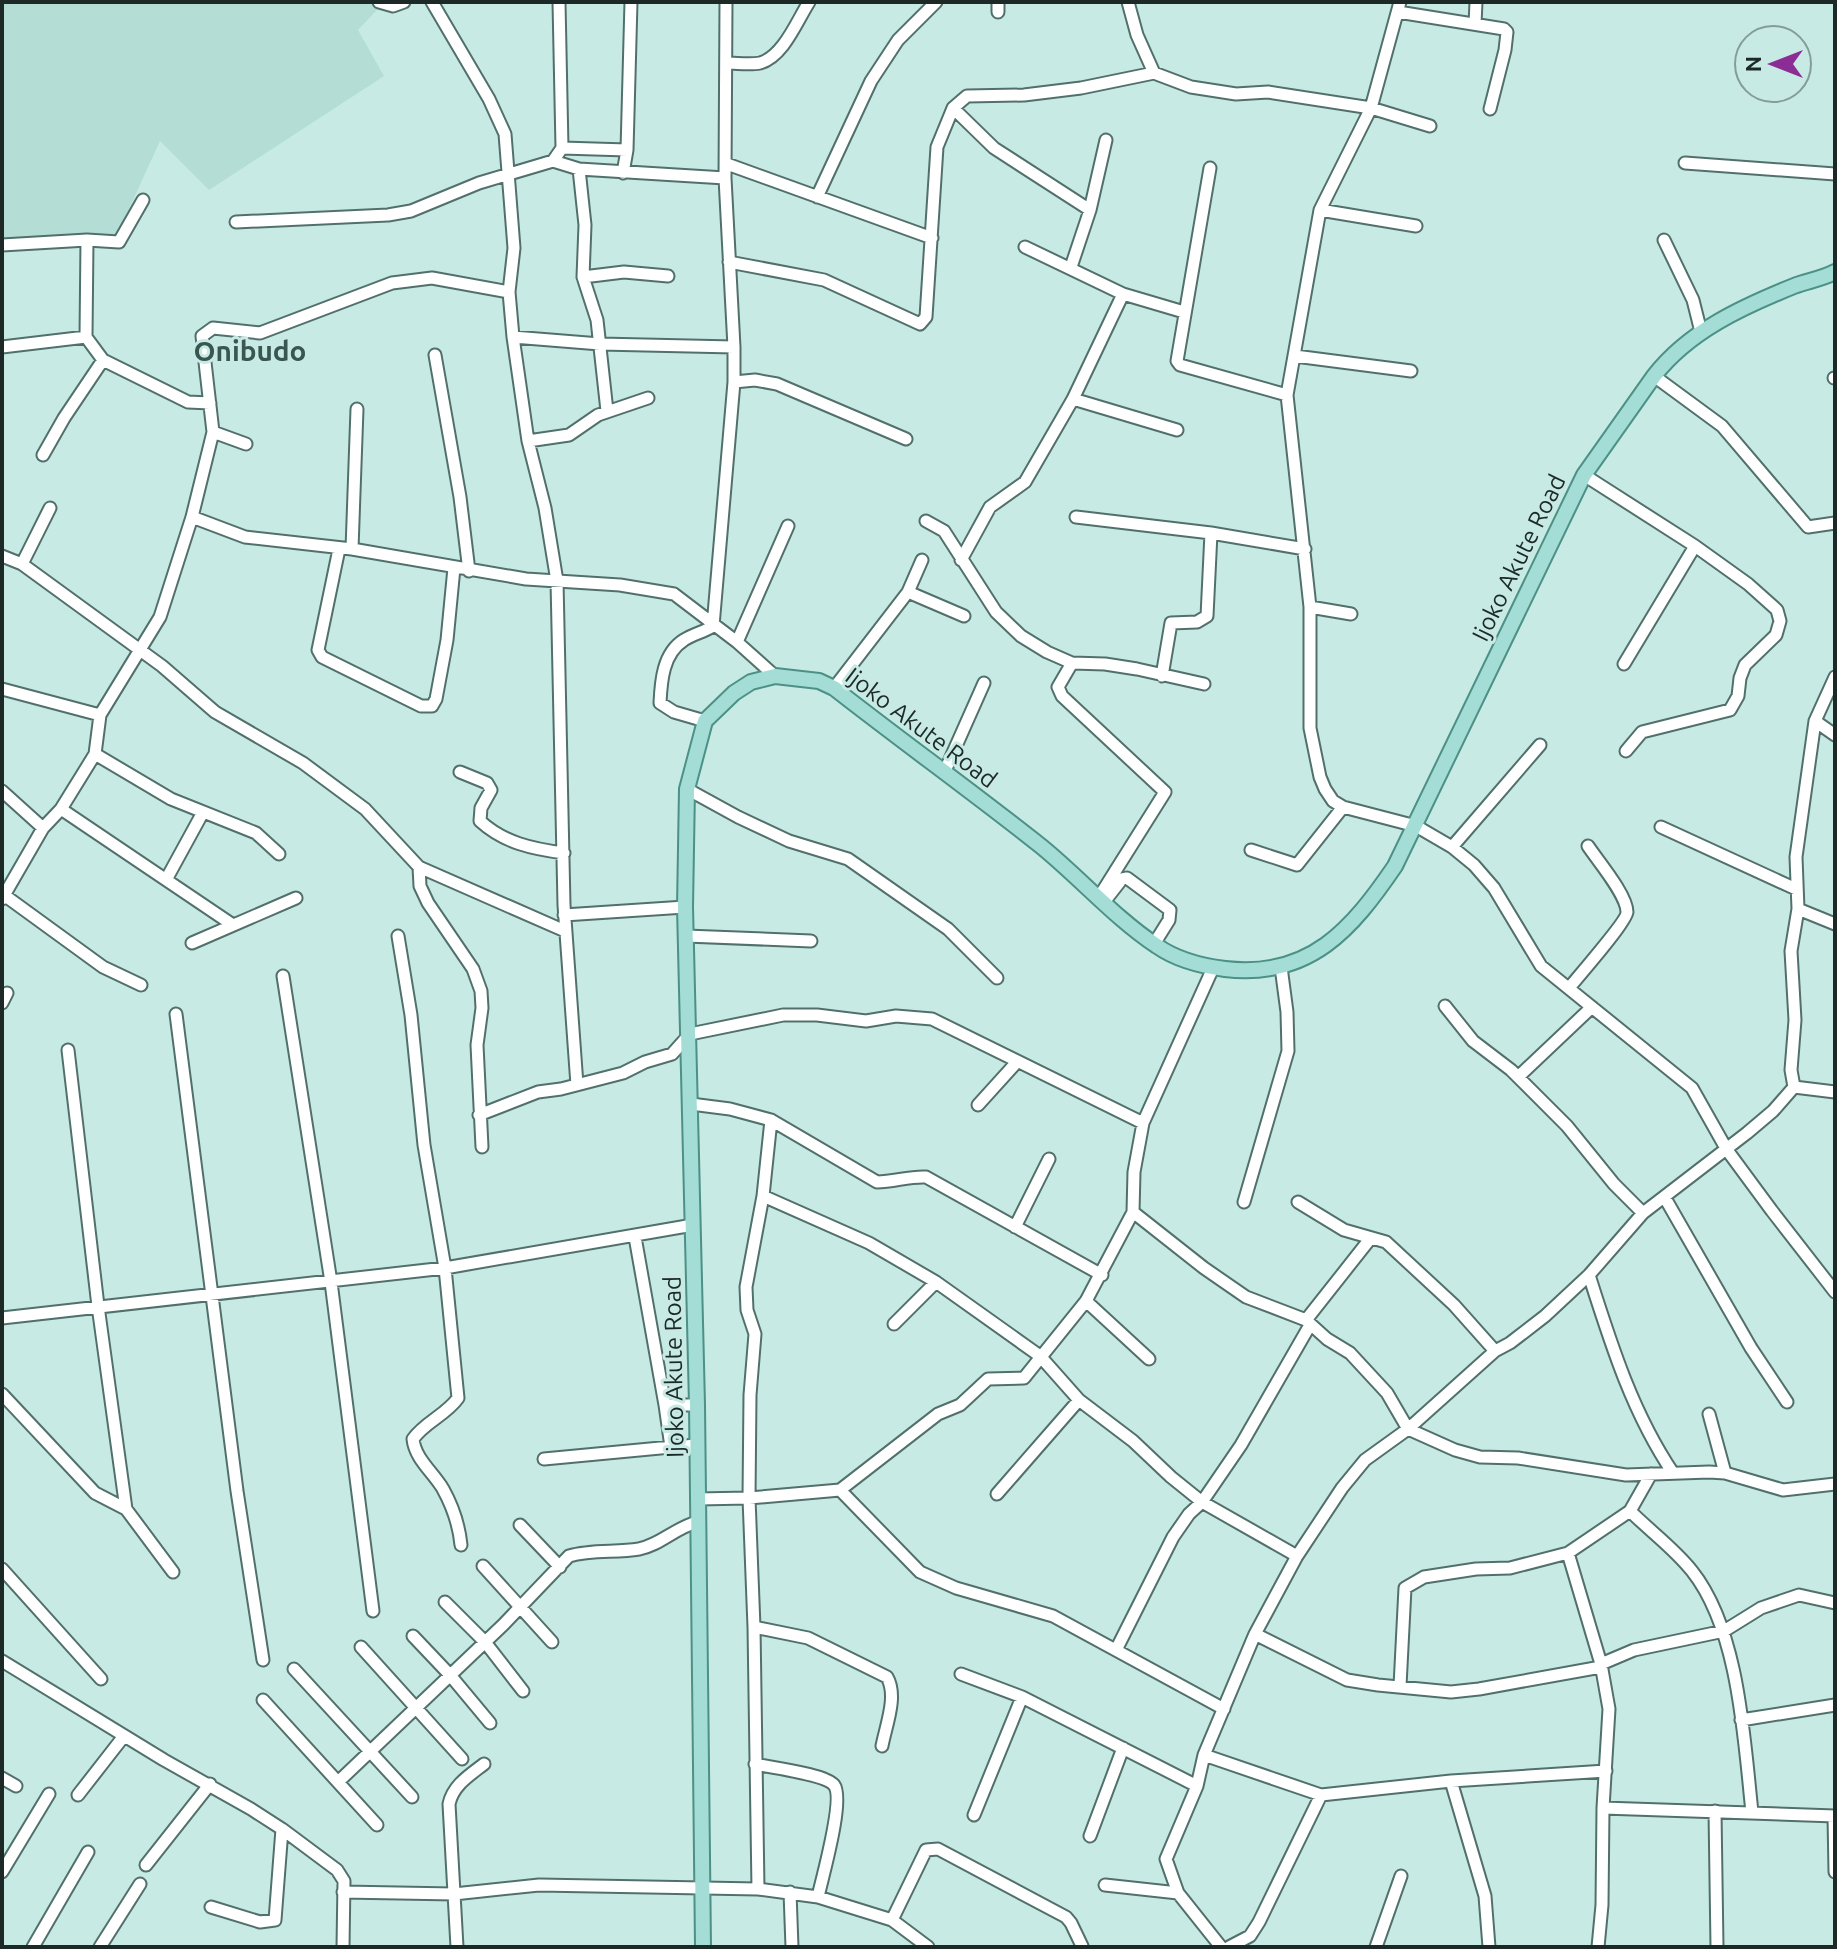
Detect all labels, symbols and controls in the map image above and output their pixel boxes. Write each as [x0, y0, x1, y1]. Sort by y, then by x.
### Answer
north arrow [1733, 24, 1813, 104]
text: N [1740, 56, 1765, 72]
district label: Onibudo [194, 335, 306, 366]
street label: Ijoko Akute Road [1467, 470, 1571, 646]
street label: Ijoko Akute Road [840, 662, 1002, 793]
street label: Ijoko Akute Road [658, 1276, 689, 1458]

